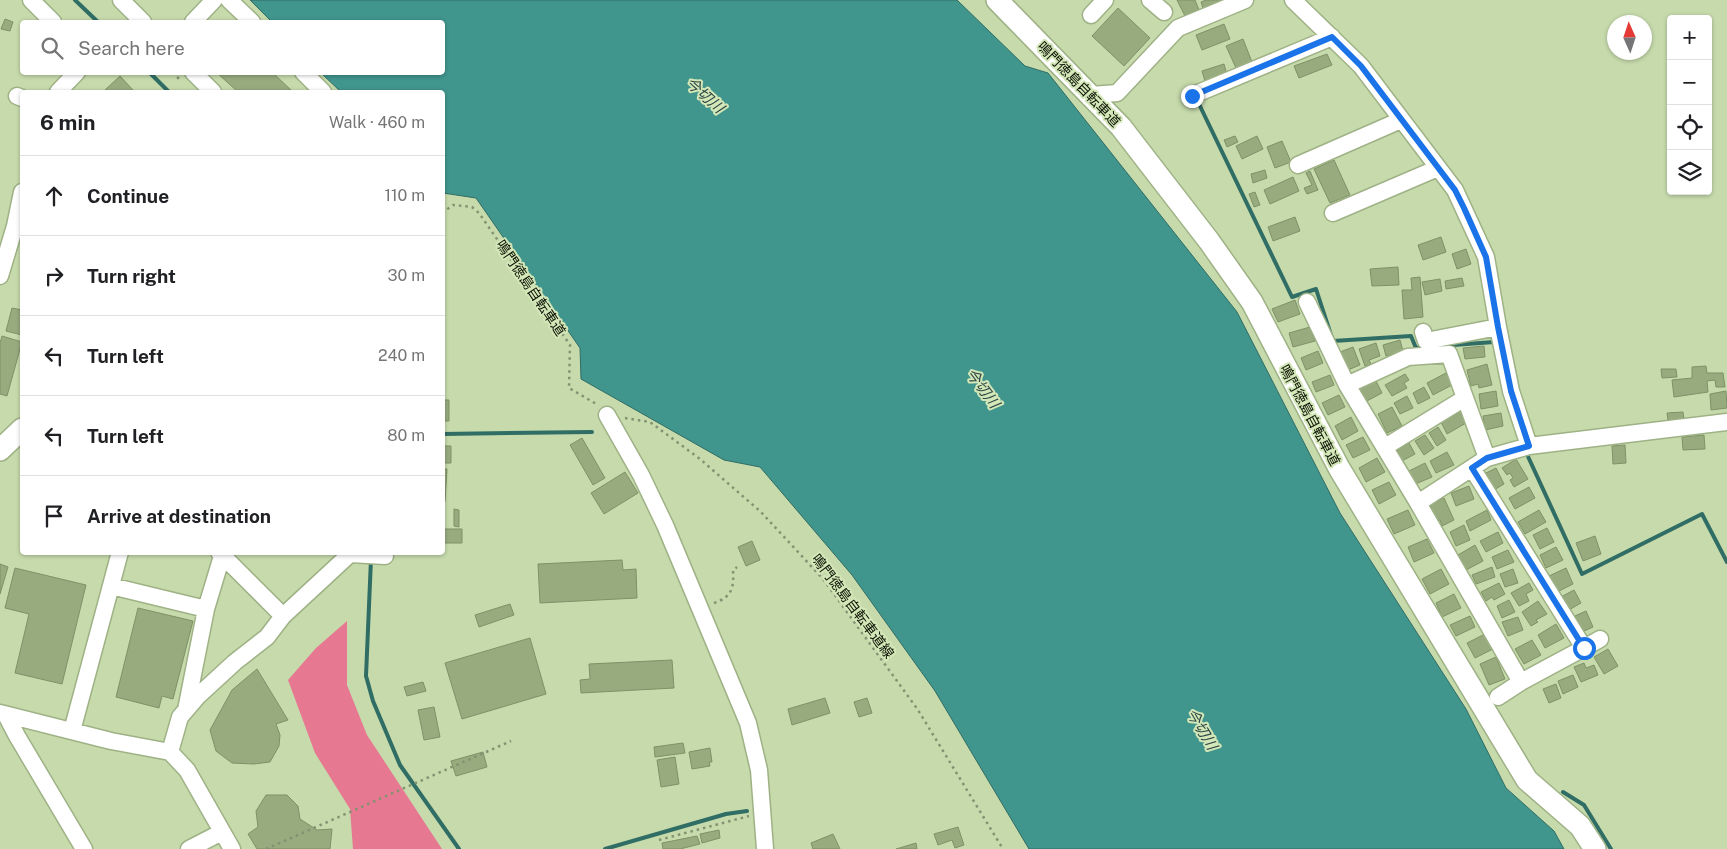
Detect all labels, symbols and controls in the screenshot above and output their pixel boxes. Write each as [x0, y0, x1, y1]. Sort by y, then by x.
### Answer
north arrow [1607, 15, 1652, 60]
map controls [1667, 15, 1712, 195]
button: + [1667, 15, 1712, 60]
search box [20, 20, 445, 75]
icon: search [38, 34, 66, 62]
text: Search here [78, 37, 185, 59]
street label: 鳴門徳島自転車道 [1034, 38, 1124, 130]
button: − [1667, 60, 1712, 105]
water label: 今切川 [683, 74, 729, 118]
route end [1181, 85, 1204, 108]
button: locate [1667, 105, 1712, 150]
text: 6 min [40, 110, 96, 135]
text: Walk · 460 m [329, 113, 425, 132]
button: layers [1667, 150, 1712, 195]
icon: ahead [40, 182, 68, 210]
text: Continue [87, 185, 169, 207]
text: 110 m [384, 186, 425, 205]
street label: 鳴門徳島自転車道 [493, 237, 569, 339]
icon: right [40, 262, 68, 290]
text: Turn right [87, 265, 176, 287]
text: 30 m [388, 266, 425, 285]
icon: left [40, 342, 68, 370]
text: Turn left [87, 345, 164, 367]
text: 240 m [378, 346, 425, 365]
street label: 鳴門徳島自転車道 [1277, 362, 1343, 468]
water label: 今切川 [963, 365, 1005, 413]
icon: left [40, 422, 68, 450]
text: Turn left [87, 425, 164, 447]
text: 80 m [387, 426, 425, 445]
icon: arrive [40, 502, 68, 530]
text: Arrive at destination [87, 505, 271, 527]
street label: 鳴門徳島自転車道線 [809, 551, 897, 661]
route start [1573, 637, 1596, 660]
water label: 今切川 [1183, 705, 1222, 754]

